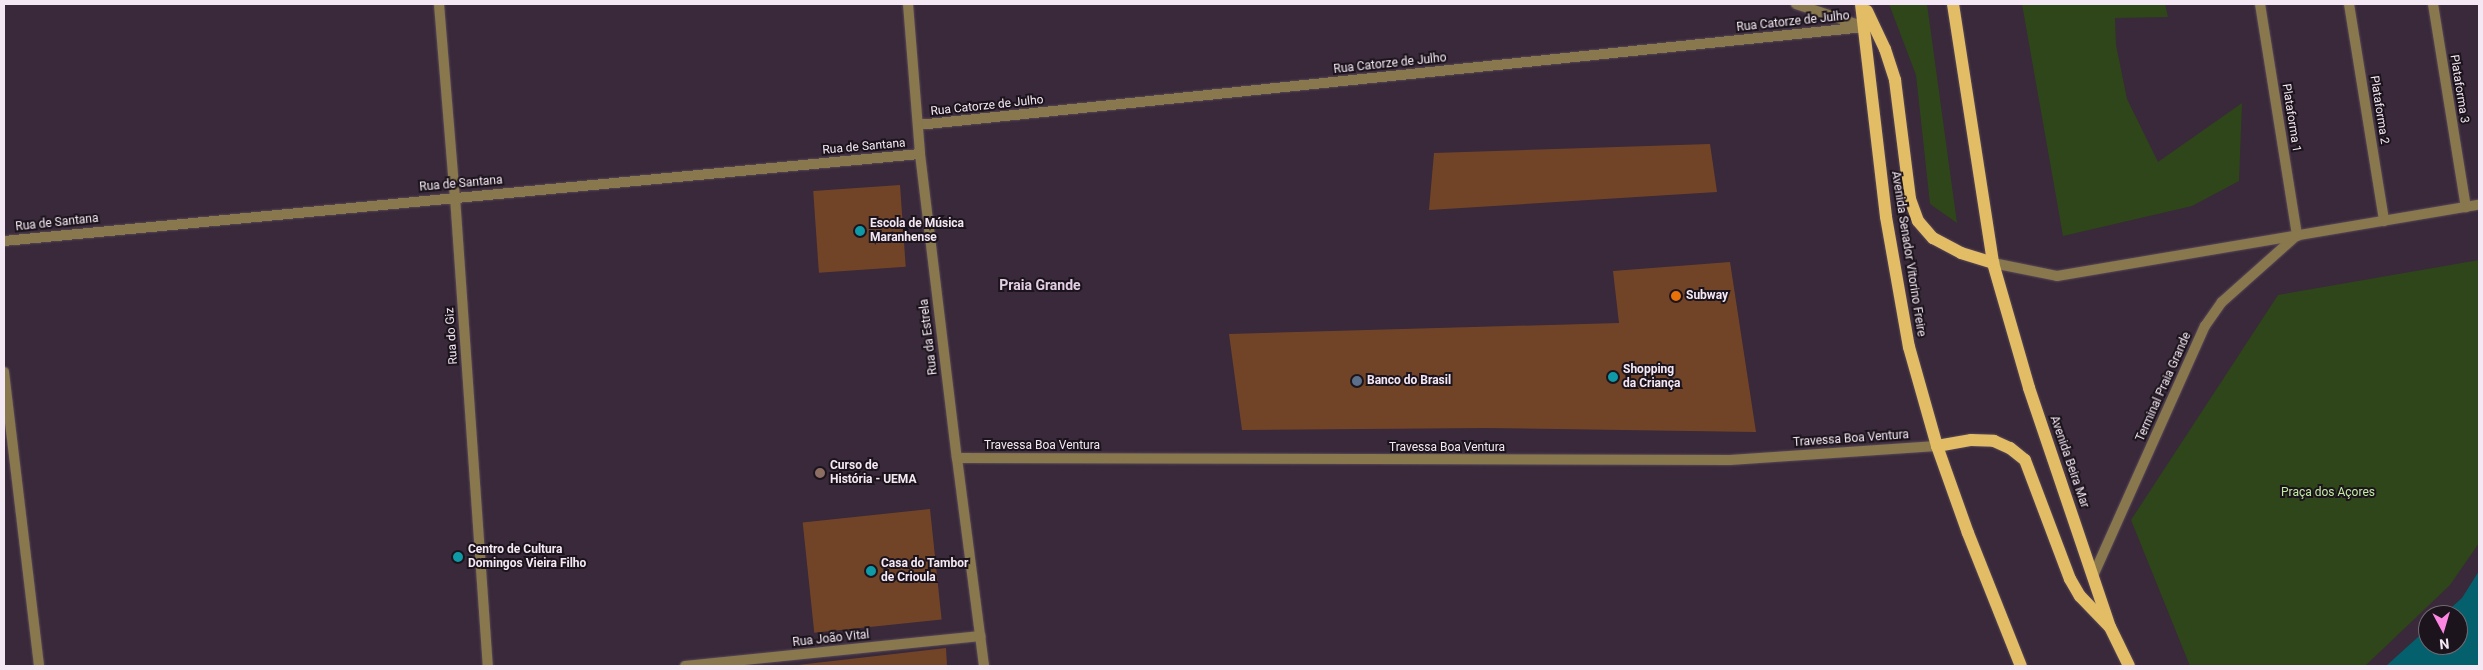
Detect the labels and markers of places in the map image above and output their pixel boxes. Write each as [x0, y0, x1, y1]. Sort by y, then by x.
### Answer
place label: Escola de Música Maranhense [870, 217, 964, 245]
marker: Escola de Música Maranhense [854, 225, 866, 237]
place label: Subway [1686, 289, 1728, 303]
marker: Subway [1670, 290, 1682, 302]
place label: Shopping da Criança [1623, 363, 1680, 391]
marker: Shopping da Criança [1607, 371, 1619, 383]
place label: Banco do Brasil [1367, 374, 1451, 388]
marker: Banco do Brasil [1351, 375, 1363, 387]
place label: Curso de História - UEMA [830, 459, 917, 487]
marker: Curso de História - UEMA [814, 467, 826, 479]
place label: Centro de Cultura Domingos Vieira Filho [468, 543, 586, 571]
marker: Centro de Cultura Domingos Vieira Filho [452, 551, 464, 563]
place label: Casa do Tambor de Crioula [881, 557, 969, 585]
marker: Casa do Tambor de Crioula [865, 565, 877, 577]

